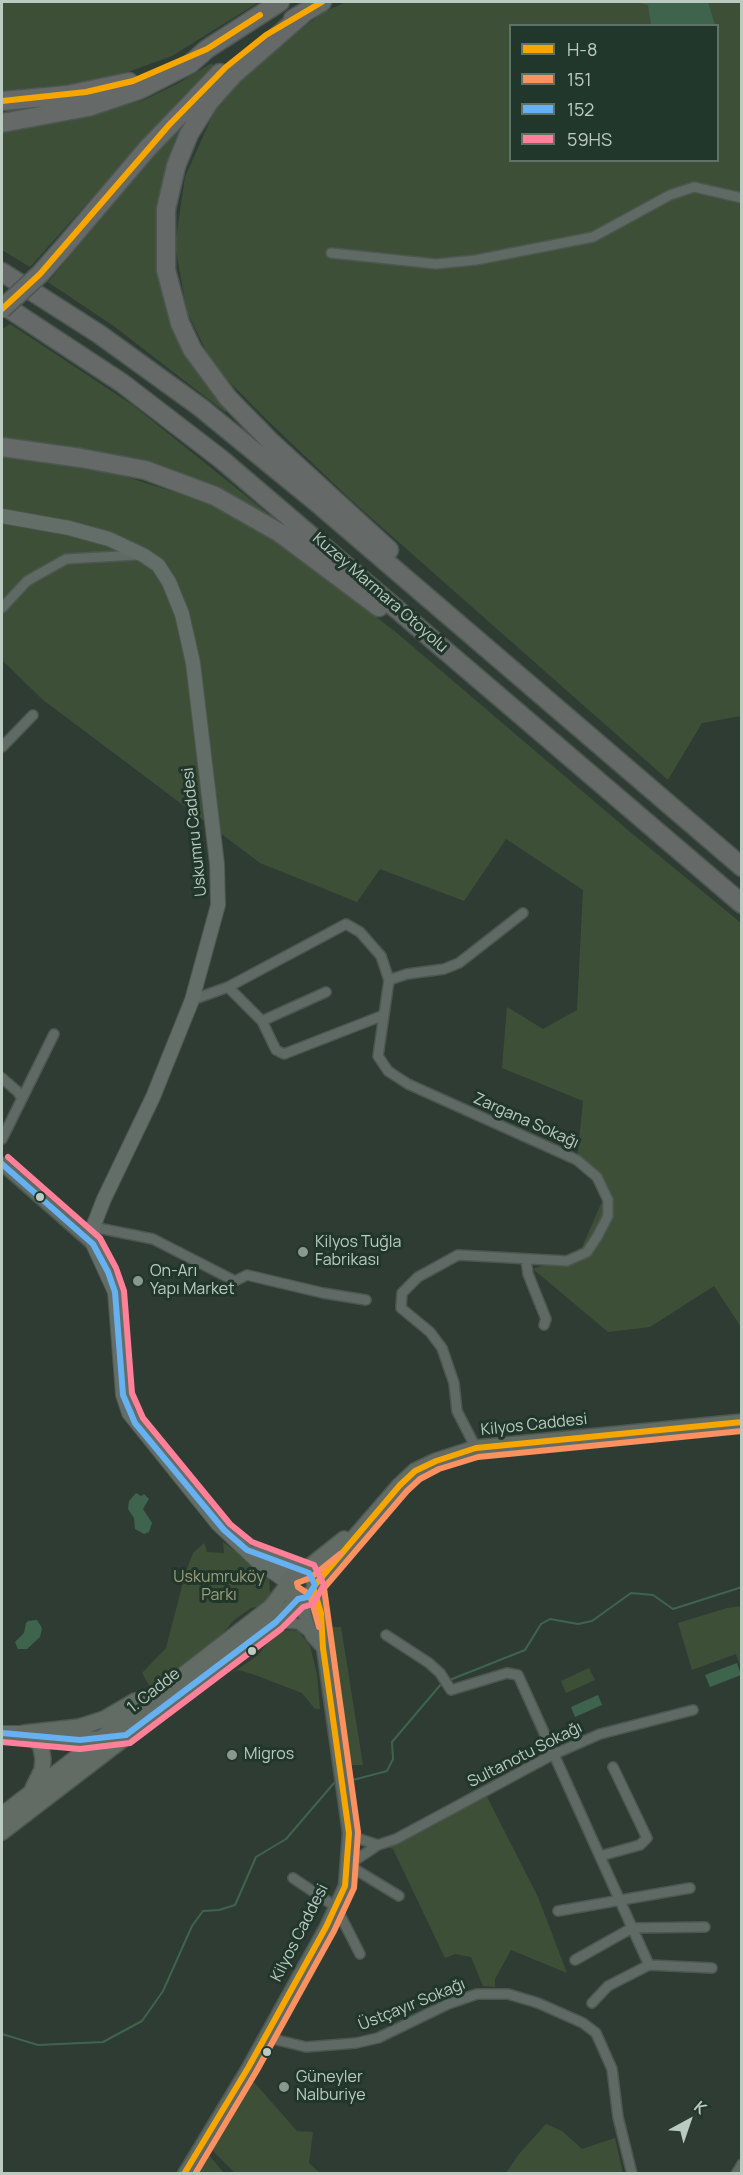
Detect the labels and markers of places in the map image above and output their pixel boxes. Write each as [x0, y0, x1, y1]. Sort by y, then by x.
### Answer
unlabelled marker [34, 1191, 46, 1203]
place label: Kilyos Tuğla Fabrikası [315, 1233, 401, 1271]
marker: Kilyos Tuğla Fabrikası [296, 1245, 310, 1259]
place label: On-Arı Yapı Market [150, 1262, 235, 1300]
marker: On-Arı Yapı Market [131, 1274, 145, 1288]
unlabelled marker [246, 1645, 258, 1657]
place label: Migros [244, 1745, 294, 1765]
marker: Migros [225, 1748, 239, 1762]
unlabelled marker [261, 2046, 273, 2058]
place label: Güneyler Nalburiye [296, 2068, 366, 2106]
marker: Güneyler Nalburiye [277, 2080, 291, 2094]

